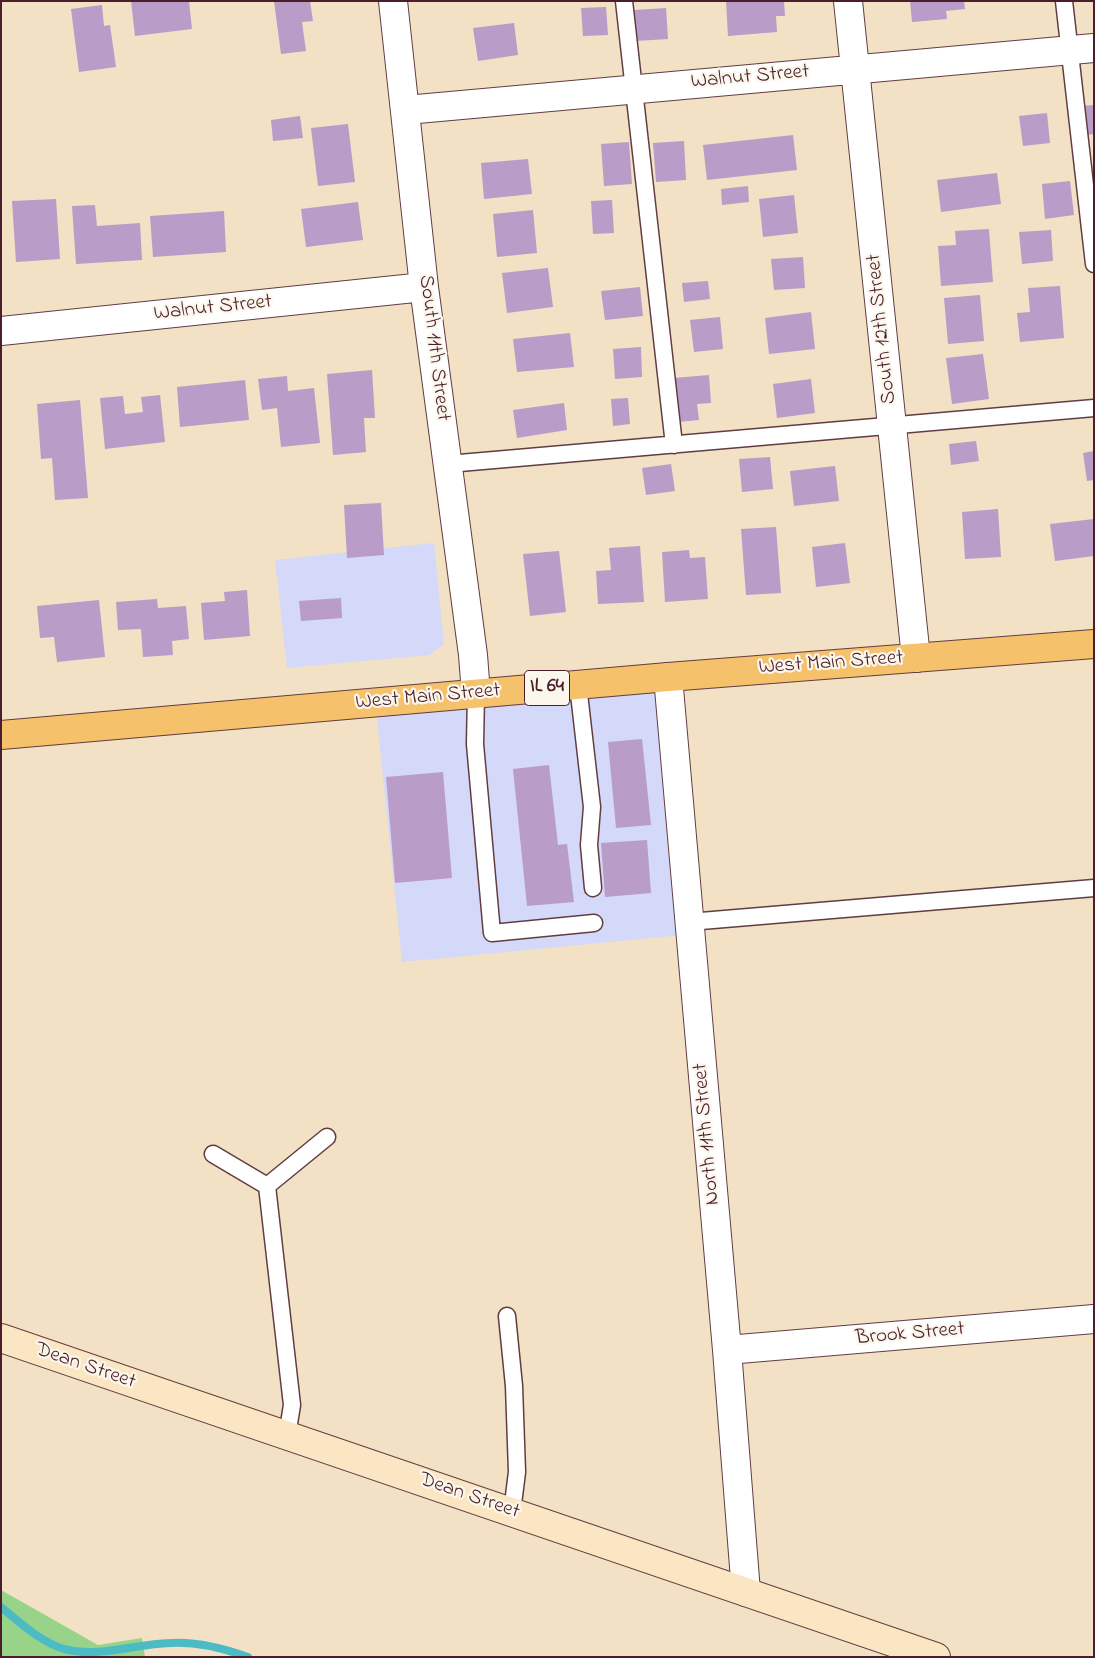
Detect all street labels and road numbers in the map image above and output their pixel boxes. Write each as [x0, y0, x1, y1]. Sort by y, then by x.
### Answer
street label: Walnut Street [690, 60, 810, 96]
street label: South 12th Street [863, 253, 903, 405]
street label: South 11th Street [412, 273, 454, 423]
street label: Walnut Street [153, 290, 273, 328]
street label: West Main Street [758, 646, 904, 682]
road number: IL 64 [524, 670, 570, 706]
street label: West Main Street [355, 679, 501, 717]
street label: North 11th Street [689, 1062, 727, 1206]
street label: Brook Street [854, 1318, 966, 1352]
street label: Dean Street [31, 1338, 139, 1396]
street label: Dean Street [415, 1468, 523, 1526]

